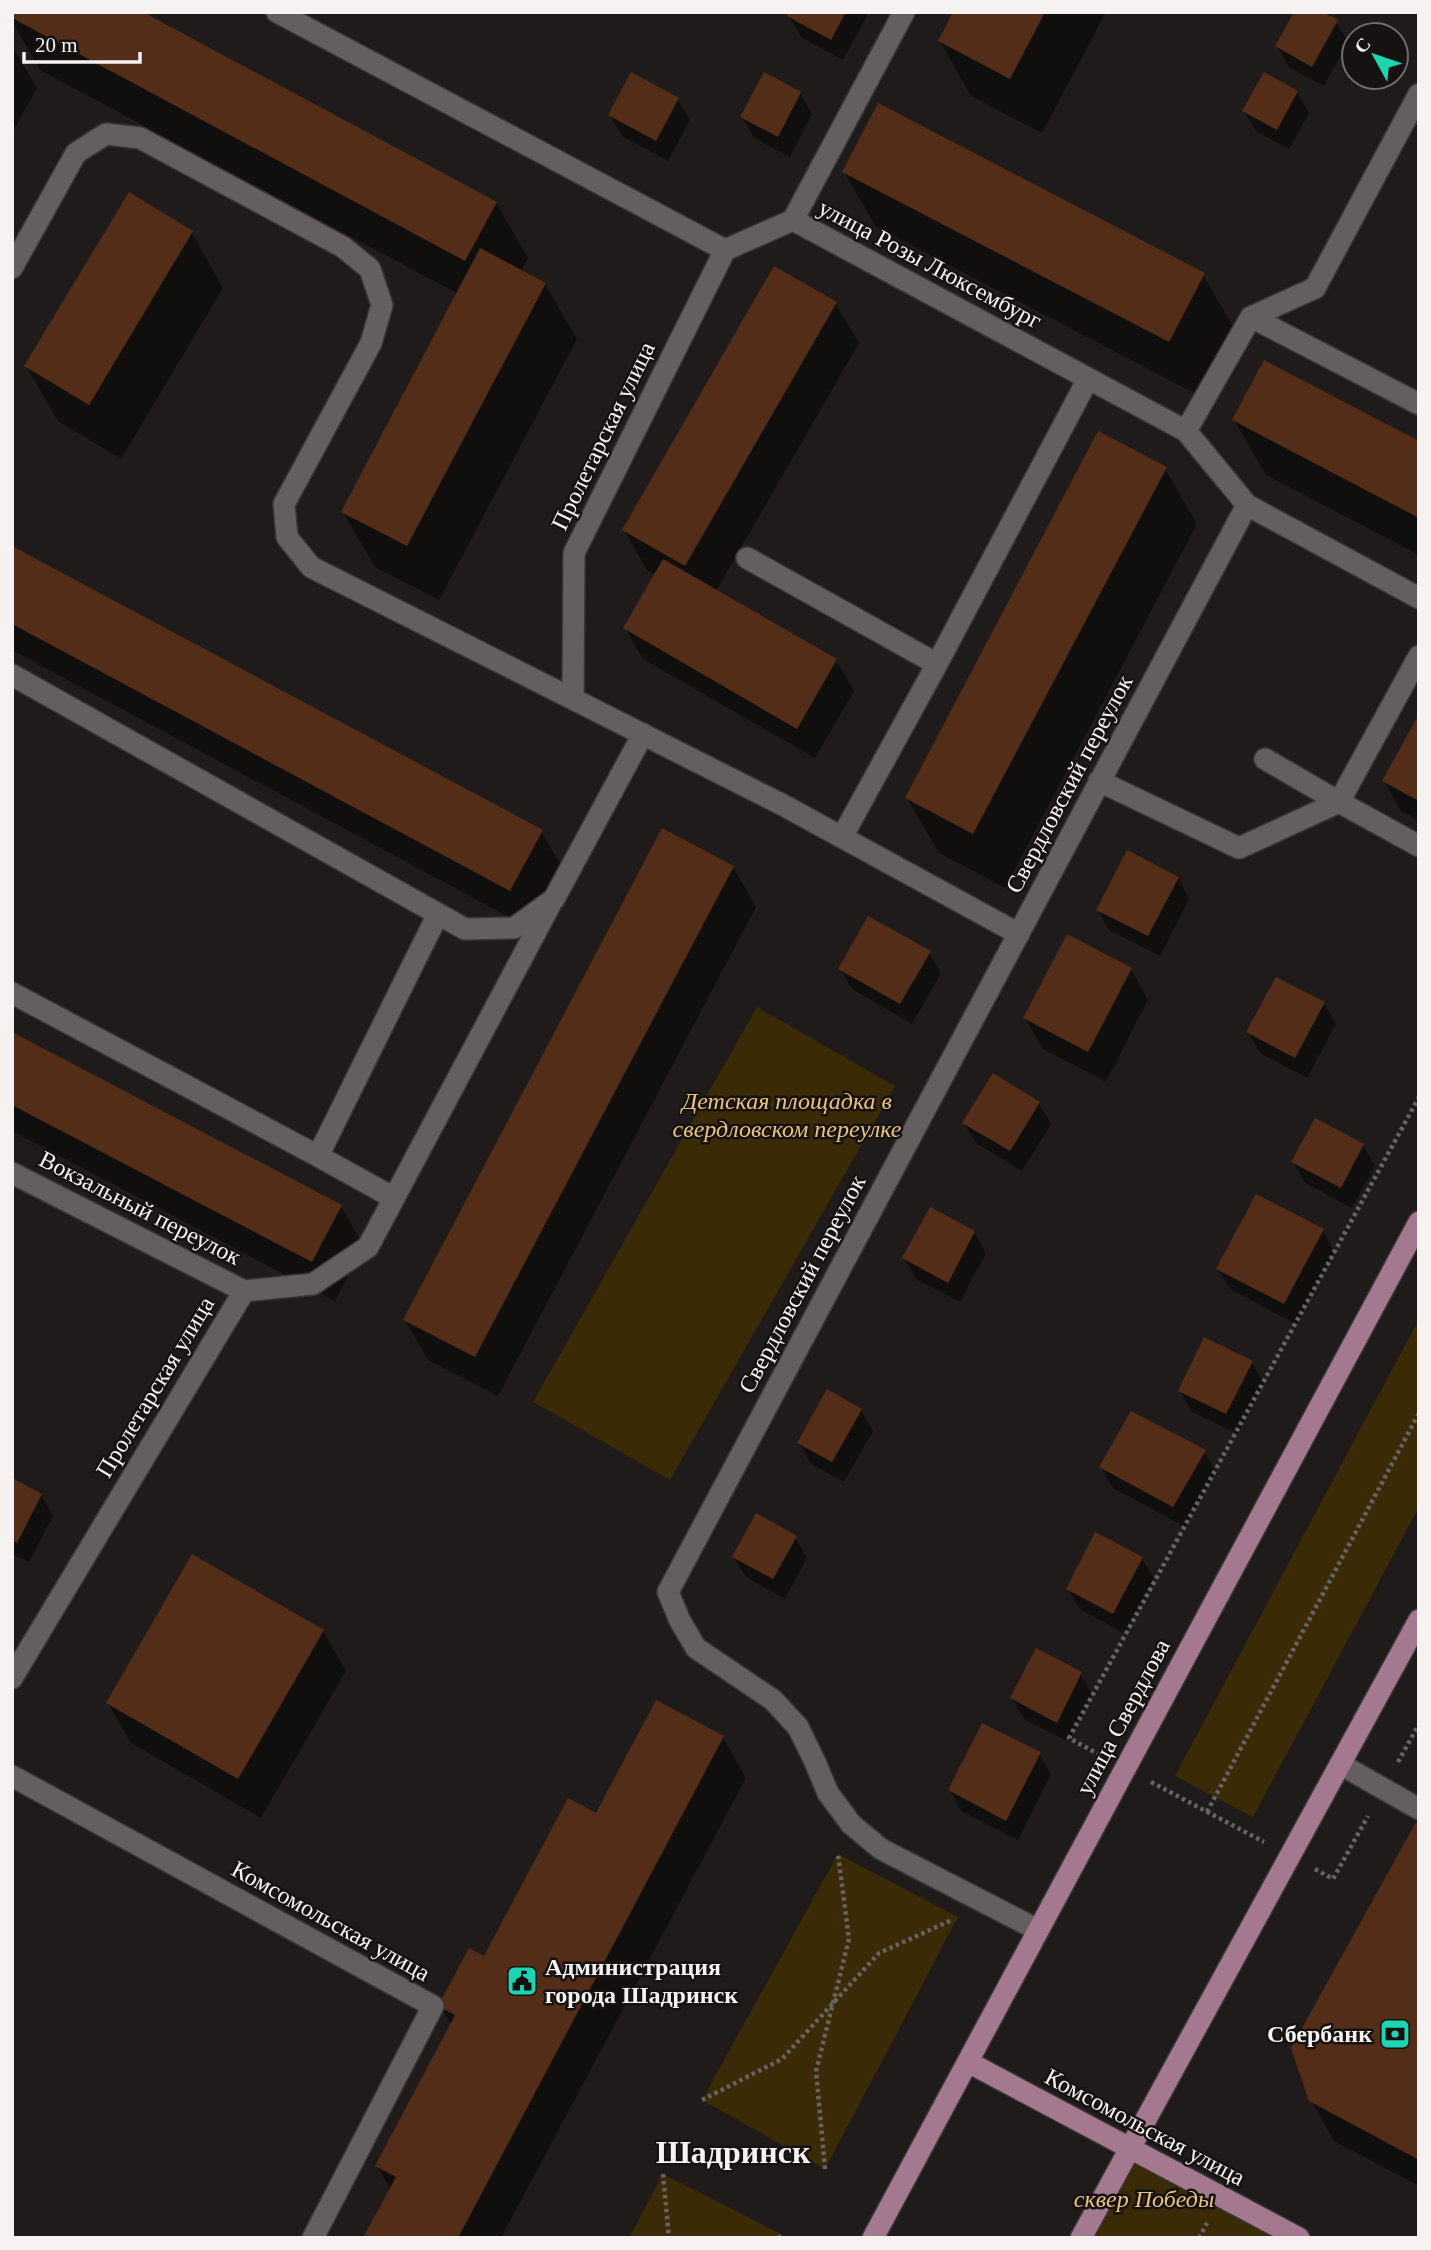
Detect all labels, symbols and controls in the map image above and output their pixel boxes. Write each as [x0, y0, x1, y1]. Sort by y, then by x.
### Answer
scale bar [24, 21, 140, 65]
north arrow [1340, 21, 1410, 91]
text: 20 m [35, 33, 78, 57]
text: С [1350, 33, 1375, 57]
street label: улица Розы Люксембург [814, 194, 1046, 334]
street label: Пролетарская улица [546, 337, 660, 534]
street label: Свердловский переулок [1000, 670, 1138, 897]
park label: Детская площадка в свердловском переулке [673, 1088, 902, 1142]
street label: Вокзальный переулок [35, 1146, 245, 1270]
street label: Свердловский переулок [733, 1170, 871, 1397]
street label: Пролетарская улица [91, 1292, 219, 1482]
street label: улица Свердлова [1071, 1634, 1175, 1799]
street label: Комсомольская улица [227, 1856, 435, 1986]
place label: Администрация города Шадринск [545, 1954, 738, 2008]
public building icon: Администрация города Шадринск [505, 1964, 539, 1998]
bank icon: Сбербанк [1378, 2017, 1412, 2051]
place label: Сбербанк [1267, 2021, 1372, 2047]
street label: Комсомольская улица [1041, 2063, 1250, 2191]
district label: Шадринск [656, 2134, 811, 2170]
park label: сквер Победы [1074, 2186, 1214, 2212]

